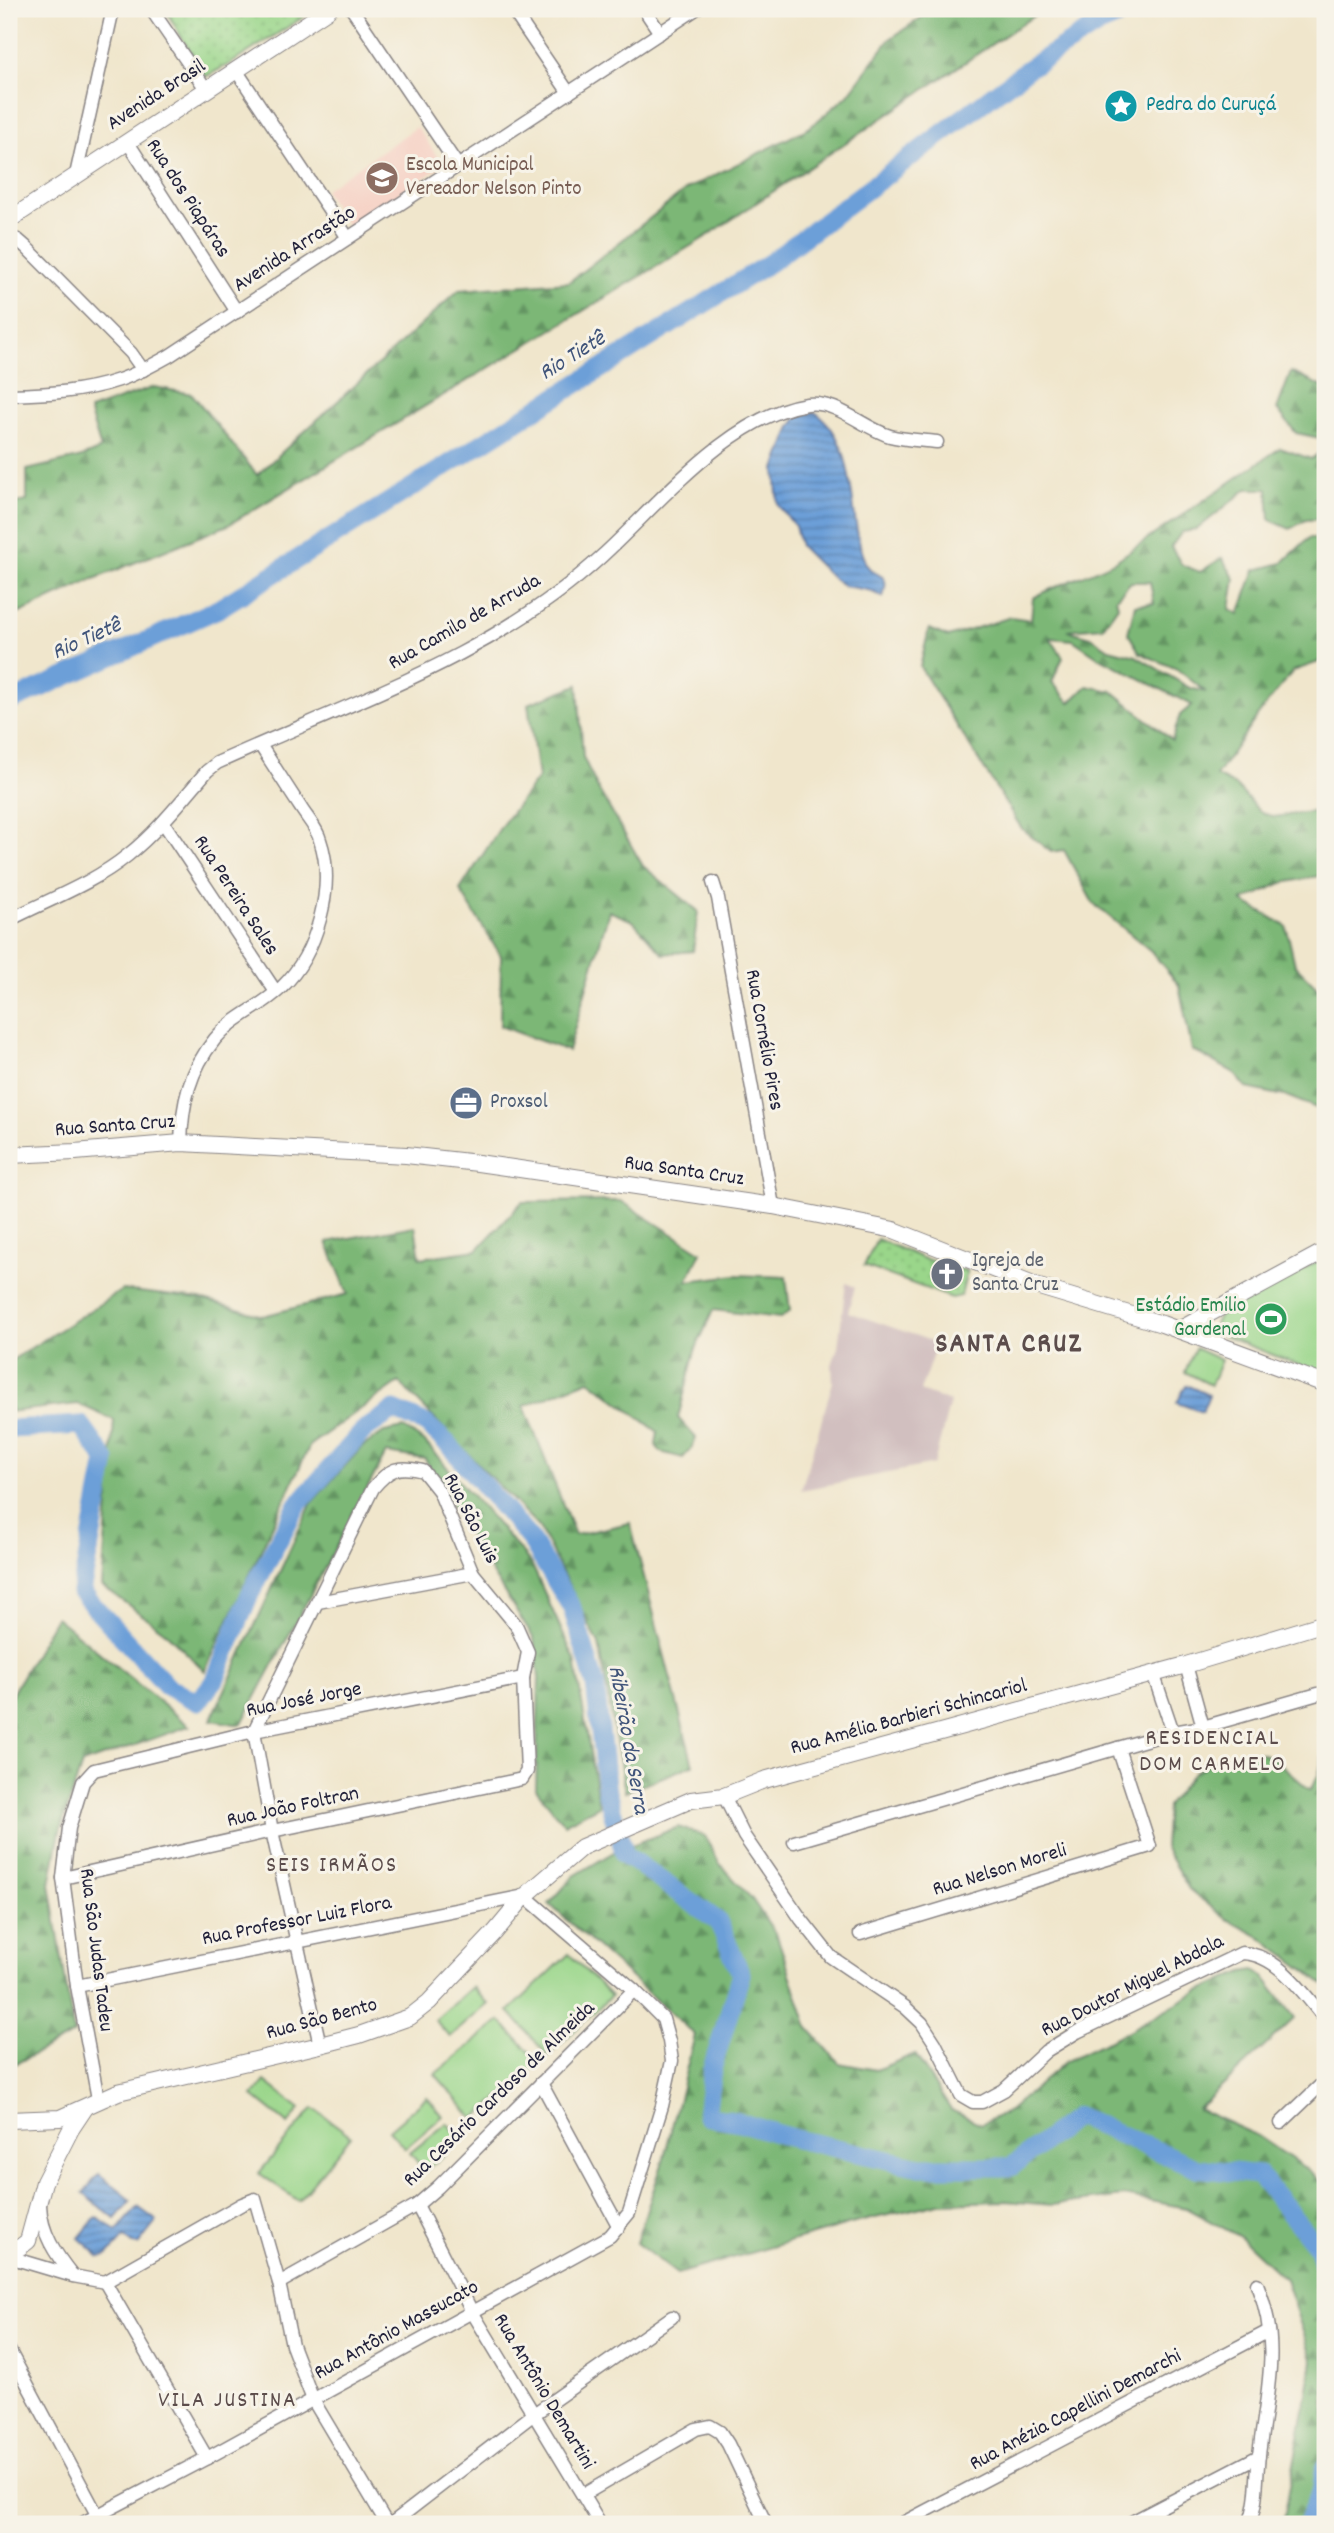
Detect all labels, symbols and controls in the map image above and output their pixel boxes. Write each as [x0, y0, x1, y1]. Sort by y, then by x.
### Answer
street label: Avenida Brasil [102, 53, 212, 139]
place icon: Pedra do Curuçá [1102, 87, 1140, 125]
place label: Pedra do Curuçá [1146, 91, 1277, 121]
street label: Rua dos Piapáras [137, 134, 237, 264]
place label: Escola Municipal Vereador Nelson Pinto [406, 151, 582, 205]
school or university icon: Escola Municipal Vereador Nelson Pinto [363, 159, 401, 197]
street label: Avenida Arrastão [228, 199, 362, 301]
water label: Rio Tietê [533, 323, 614, 390]
street label: Rua Camilo de Arruda [383, 567, 548, 679]
water label: Rio Tietê [47, 609, 129, 670]
street label: Rua Pereira Sales [185, 830, 285, 962]
street label: Rua Cornélio Pires [736, 967, 790, 1113]
office icon: Proxsol [447, 1084, 485, 1122]
place label: Proxsol [490, 1088, 548, 1118]
street label: Rua Santa Cruz [54, 1108, 176, 1146]
street label: Rua Santa Cruz [622, 1149, 746, 1195]
place label: Igreja de Santa Cruz [972, 1247, 1058, 1301]
church icon: Igreja de Santa Cruz [928, 1255, 966, 1293]
place label: Estádio Emilio Gardenal [1136, 1292, 1246, 1346]
sports icon: Estádio Emilio Gardenal [1252, 1300, 1290, 1338]
district label: SANTA CRUZ [935, 1326, 1083, 1366]
street label: Rua São Luis [434, 1468, 506, 1570]
water label: Ribeirão da Serra [598, 1663, 656, 1818]
street label: Rua Amélia Barbieri Schincariol [787, 1672, 1031, 1764]
street label: Rua José Jorge [244, 1675, 364, 1727]
district label: RESIDENCIAL DOM CARMELO [1139, 1723, 1287, 1782]
street label: Rua João Foltran [224, 1779, 362, 1837]
street label: Rua Nelson Moreli [929, 1836, 1071, 1906]
district label: SEIS IRMÃOS [266, 1850, 398, 1883]
street label: Rua São Judas Tadeu [70, 1867, 120, 2033]
street label: Rua Professor Luiz Flora [200, 1889, 395, 1955]
street label: Rua Doutor Miguel Abdala [1036, 1927, 1231, 2046]
street label: Rua São Bento [263, 1991, 381, 2049]
street label: Rua Cesário Cardoso de Almeida [397, 1994, 603, 2195]
street label: Rua Antônio Massucato [309, 2273, 485, 2389]
street label: Rua Antônio Demartini [485, 2308, 602, 2476]
street label: Rua Anézia Capellini Demarchi [965, 2342, 1187, 2480]
district label: VILA JUSTINA [158, 2385, 298, 2418]

